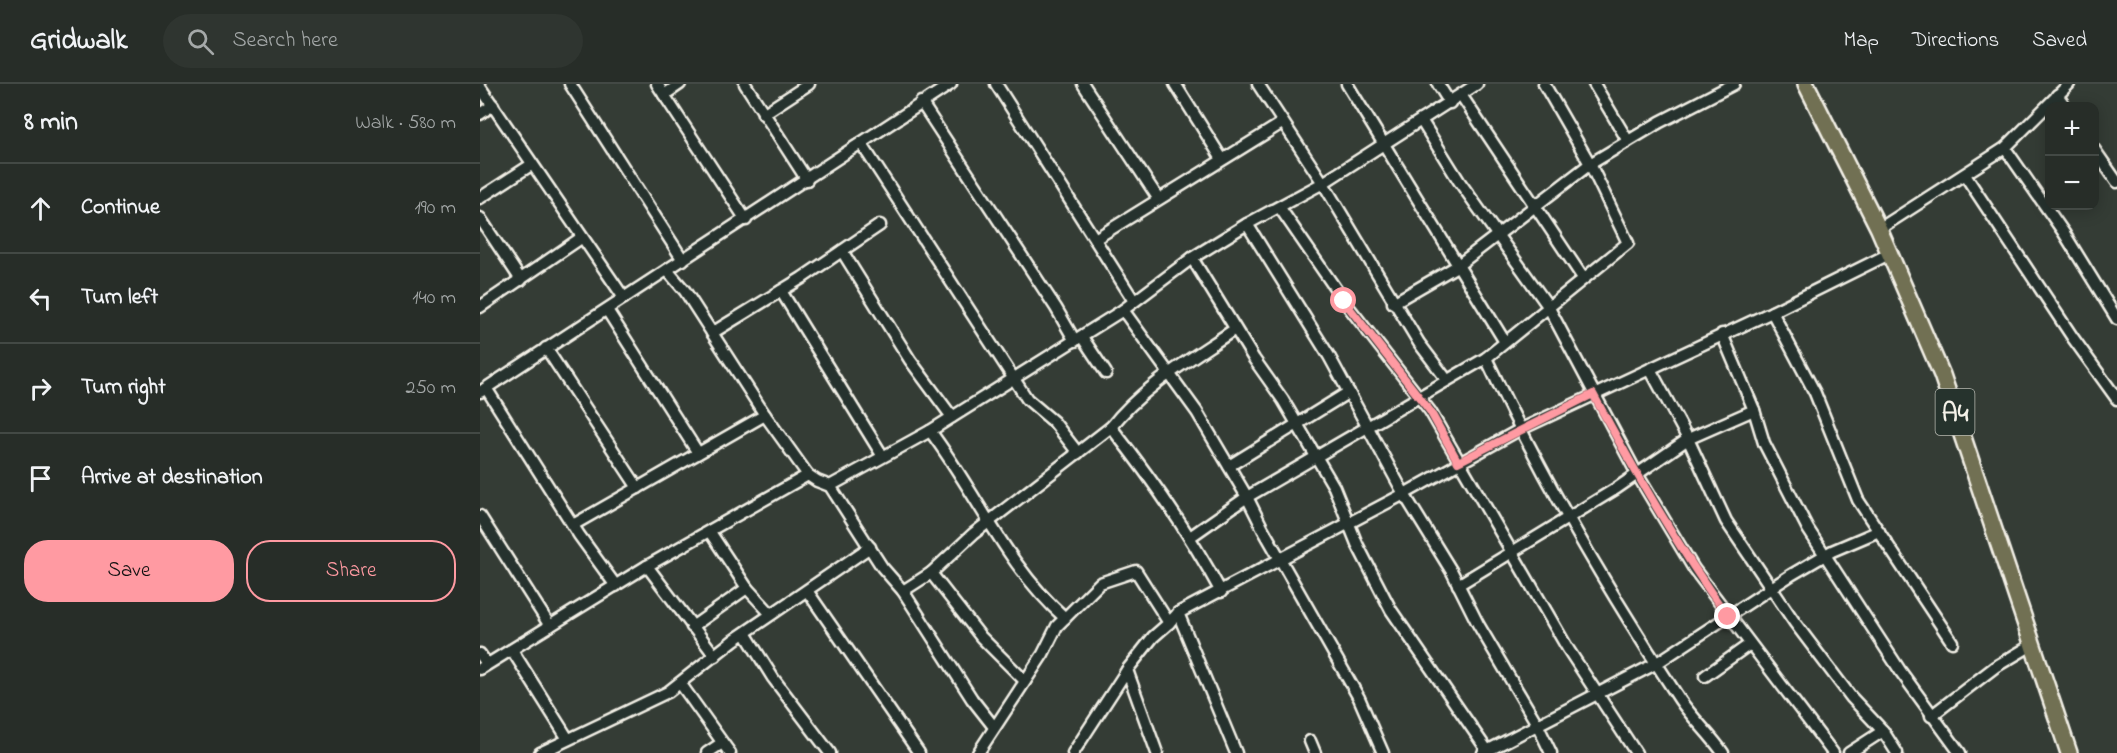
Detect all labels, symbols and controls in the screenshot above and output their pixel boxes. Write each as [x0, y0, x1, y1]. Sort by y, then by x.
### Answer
search box [163, 14, 583, 68]
text: Gridwalk [30, 21, 127, 62]
icon: search [184, 25, 217, 58]
text: Search here [232, 25, 338, 57]
text: Map [1843, 26, 1879, 56]
text: Directions [1912, 26, 1999, 56]
text: Saved [2032, 26, 2087, 56]
map controls [2045, 102, 2099, 210]
button: + [2045, 102, 2099, 156]
text: 8 min [24, 104, 78, 142]
text: Walk · 580 m [355, 109, 456, 138]
button: − [2045, 156, 2099, 210]
icon: ahead [24, 192, 57, 225]
text: Continue [81, 192, 160, 224]
text: 190 m [414, 194, 456, 223]
icon: left [24, 282, 57, 315]
text: Turn left [81, 282, 158, 314]
text: 140 m [412, 284, 456, 313]
route start [1330, 287, 1356, 313]
icon: right [24, 372, 57, 405]
text: Turn right [81, 372, 166, 404]
text: 250 m [405, 374, 456, 403]
road number: A4 [1936, 389, 1974, 435]
icon: arrive [24, 462, 57, 495]
text: Arrive at destination [81, 462, 263, 494]
button: Save [24, 540, 234, 602]
button: Share [246, 540, 456, 602]
route end [1714, 603, 1740, 629]

